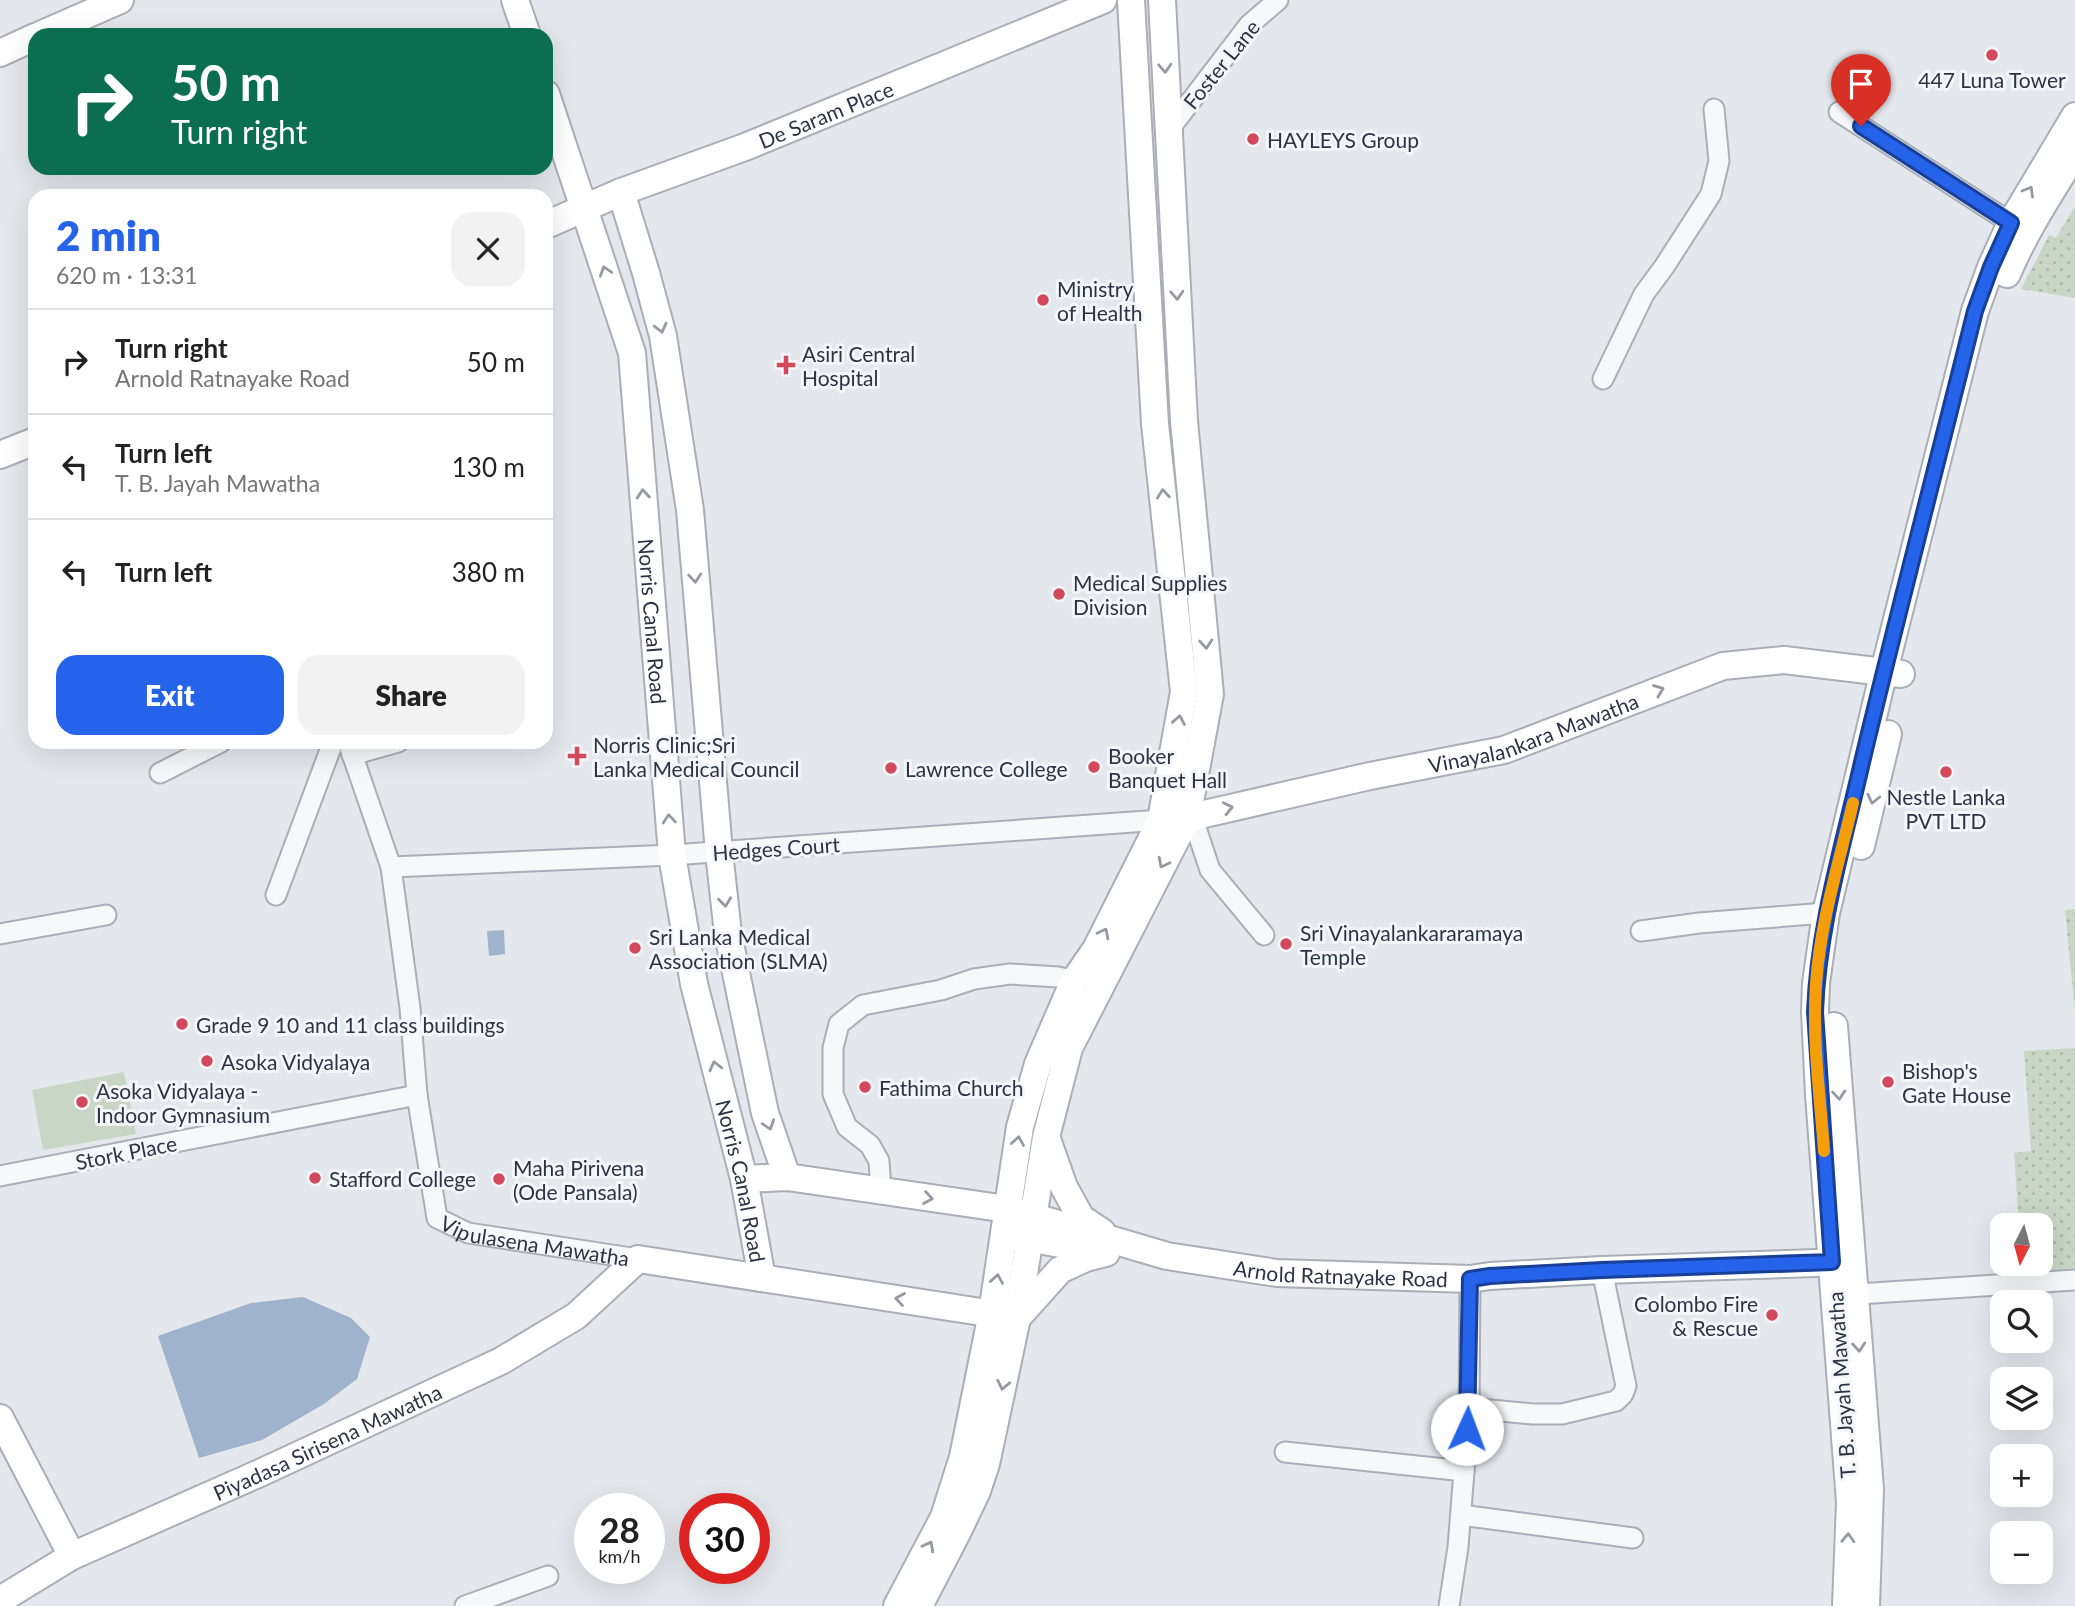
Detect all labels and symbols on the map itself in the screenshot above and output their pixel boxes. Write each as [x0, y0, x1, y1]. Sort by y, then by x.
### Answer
street label: Foster Lane [1178, 15, 1264, 113]
marker: 447 Luna Tower [1984, 47, 2000, 63]
pin [1831, 54, 1891, 126]
one-way arrow [1157, 63, 1172, 74]
place label: 447 Luna Tower [1918, 67, 2066, 92]
street label: De Saram Place [754, 75, 897, 153]
place label: HAYLEYS Group [1267, 127, 1419, 152]
marker: HAYLEYS Group [1245, 131, 1261, 147]
one-way arrow [2021, 185, 2034, 198]
one-way arrow [598, 266, 613, 278]
place label: Ministry of Health [1057, 276, 1142, 325]
one-way arrow [1169, 290, 1184, 301]
marker: Ministry of Health [1035, 292, 1051, 308]
one-way arrow [653, 322, 667, 334]
place label: Asiri Central Hospital [802, 341, 915, 390]
marker: Asiri Central Hospital [776, 355, 796, 375]
one-way arrow [636, 488, 651, 499]
one-way arrow [1155, 488, 1170, 500]
street label: Norris Canal Road [634, 537, 672, 705]
place label: Medical Supplies Division [1073, 570, 1227, 619]
one-way arrow [687, 573, 702, 584]
marker: Medical Supplies Division [1051, 586, 1067, 602]
one-way arrow [1198, 639, 1213, 650]
one-way arrow [1652, 684, 1664, 698]
street label: Vinayalankara Mawatha [1426, 687, 1642, 777]
one-way arrow [1170, 714, 1185, 726]
place label: Norris Clinic;Sri Lanka Medical Council [593, 732, 799, 781]
place label: Booker Banquet Hall [1108, 743, 1227, 792]
marker: Norris Clinic;Sri Lanka Medical Council [567, 746, 587, 766]
place label: Lawrence College [905, 756, 1068, 781]
marker: Booker Banquet Hall [1086, 759, 1102, 775]
marker: Lawrence College [883, 760, 899, 776]
marker: Nestle Lanka PVT LTD [1938, 764, 1954, 780]
place label: Nestle Lanka PVT LTD [1887, 784, 2005, 833]
one-way arrow [1866, 793, 1881, 805]
one-way arrow [1222, 801, 1234, 816]
one-way arrow [662, 813, 677, 824]
street label: Hedges Court [712, 831, 841, 865]
one-way arrow [1158, 856, 1172, 869]
one-way arrow [717, 896, 732, 908]
place label: Sri Vinayalankararamaya Temple [1300, 920, 1523, 969]
place label: Sri Lanka Medical Association (SLMA) [649, 924, 828, 973]
one-way arrow [1096, 928, 1110, 940]
marker: Sri Vinayalankararamaya Temple [1278, 936, 1294, 952]
marker: Sri Lanka Medical Association (SLMA) [627, 940, 643, 956]
place label: Grade 9 10 and 11 class buildings [196, 1012, 505, 1037]
marker: Grade 9 10 and 11 class buildings [174, 1016, 190, 1032]
place label: Asoka Vidyalaya [221, 1049, 370, 1074]
marker: Asoka Vidyalaya [199, 1053, 215, 1069]
place label: Bishop's Gate House [1902, 1058, 2011, 1107]
one-way arrow [709, 1060, 723, 1072]
marker: Bishop's Gate House [1880, 1074, 1896, 1090]
place label: Fathima Church [879, 1075, 1023, 1100]
place label: Asoka Vidyalaya - Indoor Gymnasium [96, 1078, 270, 1127]
marker: Fathima Church [857, 1079, 873, 1095]
one-way arrow [1831, 1090, 1846, 1101]
marker: Asoka Vidyalaya - Indoor Gymnasium [74, 1094, 90, 1110]
street label: Norris Canal Road [712, 1097, 771, 1264]
one-way arrow [761, 1118, 775, 1130]
street label: Stork Place [73, 1130, 179, 1174]
one-way arrow [1010, 1135, 1025, 1147]
place label: Maha Pirivena (Ode Pansala) [513, 1155, 644, 1204]
place label: Stafford College [329, 1166, 476, 1191]
marker: Stafford College [307, 1170, 323, 1186]
marker: Maha Pirivena (Ode Pansala) [491, 1171, 507, 1187]
one-way arrow [922, 1190, 934, 1205]
street label: Vipulasena Mawatha [437, 1209, 631, 1270]
north arrow [1990, 1213, 2053, 1276]
street label: Arnold Ratnayake Road [1232, 1254, 1448, 1291]
one-way arrow [989, 1273, 1004, 1285]
place label: Colombo Fire & Rescue [1634, 1291, 1758, 1340]
street label: T. B. Jayah Mawatha [1822, 1291, 1860, 1479]
one-way arrow [894, 1292, 906, 1307]
marker: Colombo Fire & Rescue [1764, 1307, 1780, 1323]
one-way arrow [1851, 1341, 1866, 1352]
street label: Piyadasa Sirisena Mawatha [209, 1378, 445, 1505]
one-way arrow [996, 1379, 1011, 1391]
position arrow [1430, 1392, 1504, 1466]
speed limit sign: 30 [679, 1493, 770, 1584]
one-way arrow [1841, 1532, 1856, 1543]
one-way arrow [921, 1541, 934, 1553]

